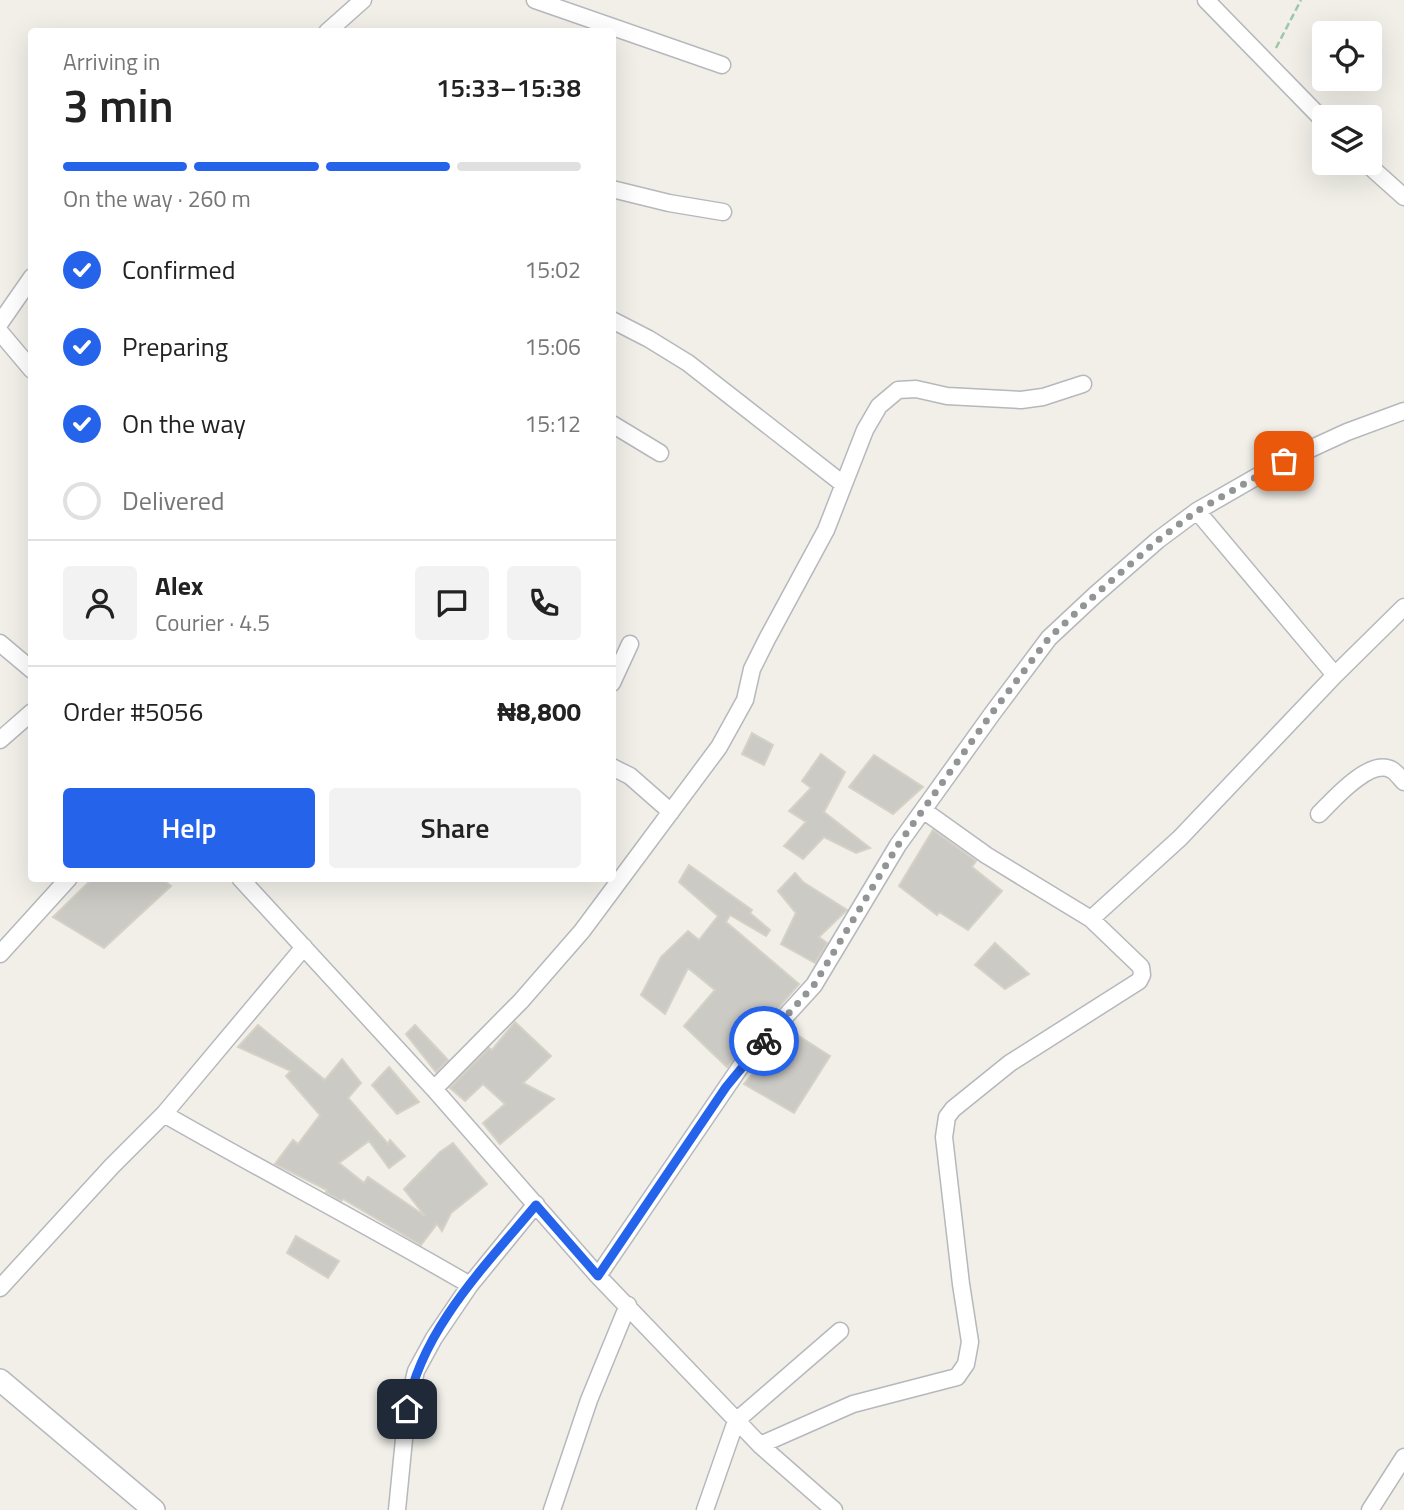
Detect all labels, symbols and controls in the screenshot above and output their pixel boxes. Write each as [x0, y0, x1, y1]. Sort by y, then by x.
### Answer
map controls [1312, 21, 1382, 175]
button: locate [1312, 21, 1382, 91]
text: Arriving in [63, 44, 160, 79]
text: 15:33–15:38 [436, 68, 581, 107]
text: 3 min [63, 70, 174, 140]
button: layers [1312, 105, 1382, 175]
text: On the way · 260 m [63, 181, 251, 216]
text: Confirmed [122, 250, 236, 289]
icon: check [63, 251, 101, 289]
text: 15:02 [524, 252, 581, 287]
text: Preparing [122, 327, 228, 366]
icon: check [63, 328, 101, 366]
text: 15:06 [524, 329, 581, 364]
text: On the way [122, 404, 246, 443]
icon: check [63, 405, 101, 443]
text: 15:12 [524, 406, 581, 441]
pin [1254, 431, 1314, 491]
icon: bag [1265, 442, 1303, 480]
text: Delivered [122, 481, 225, 520]
button: person [63, 566, 137, 640]
text: Alex [155, 566, 203, 605]
button: chat [415, 566, 489, 640]
button: phone [507, 566, 581, 640]
text: Courier · 4.5 [155, 605, 270, 640]
text: Order #5056 [63, 692, 203, 731]
text: ₦8,800 [497, 692, 581, 731]
button: Help [63, 788, 315, 868]
button: Share [329, 788, 581, 868]
courier [729, 1006, 799, 1076]
icon: bike [745, 1022, 783, 1060]
pin [377, 1379, 437, 1439]
icon: home [388, 1390, 426, 1428]

